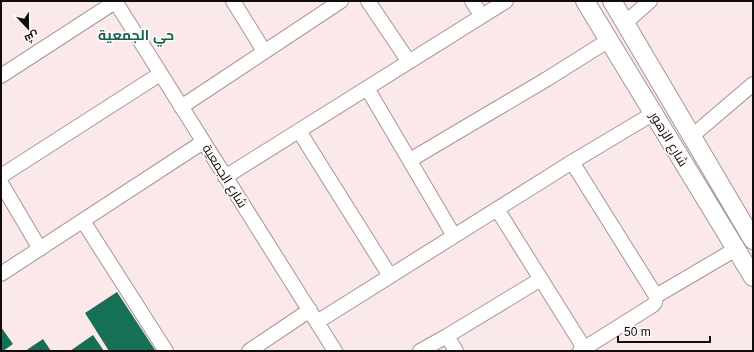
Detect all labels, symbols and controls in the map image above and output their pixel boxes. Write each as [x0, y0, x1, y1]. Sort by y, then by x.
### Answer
north arrow [8, 8, 48, 48]
district label: حي الجمعية [98, 27, 174, 47]
text: ش [23, 28, 41, 45]
street label: شارع الزهور [645, 108, 691, 170]
street label: شارع الجمعية [199, 141, 250, 211]
scale bar [618, 318, 710, 344]
text: 50 m [624, 325, 651, 339]

